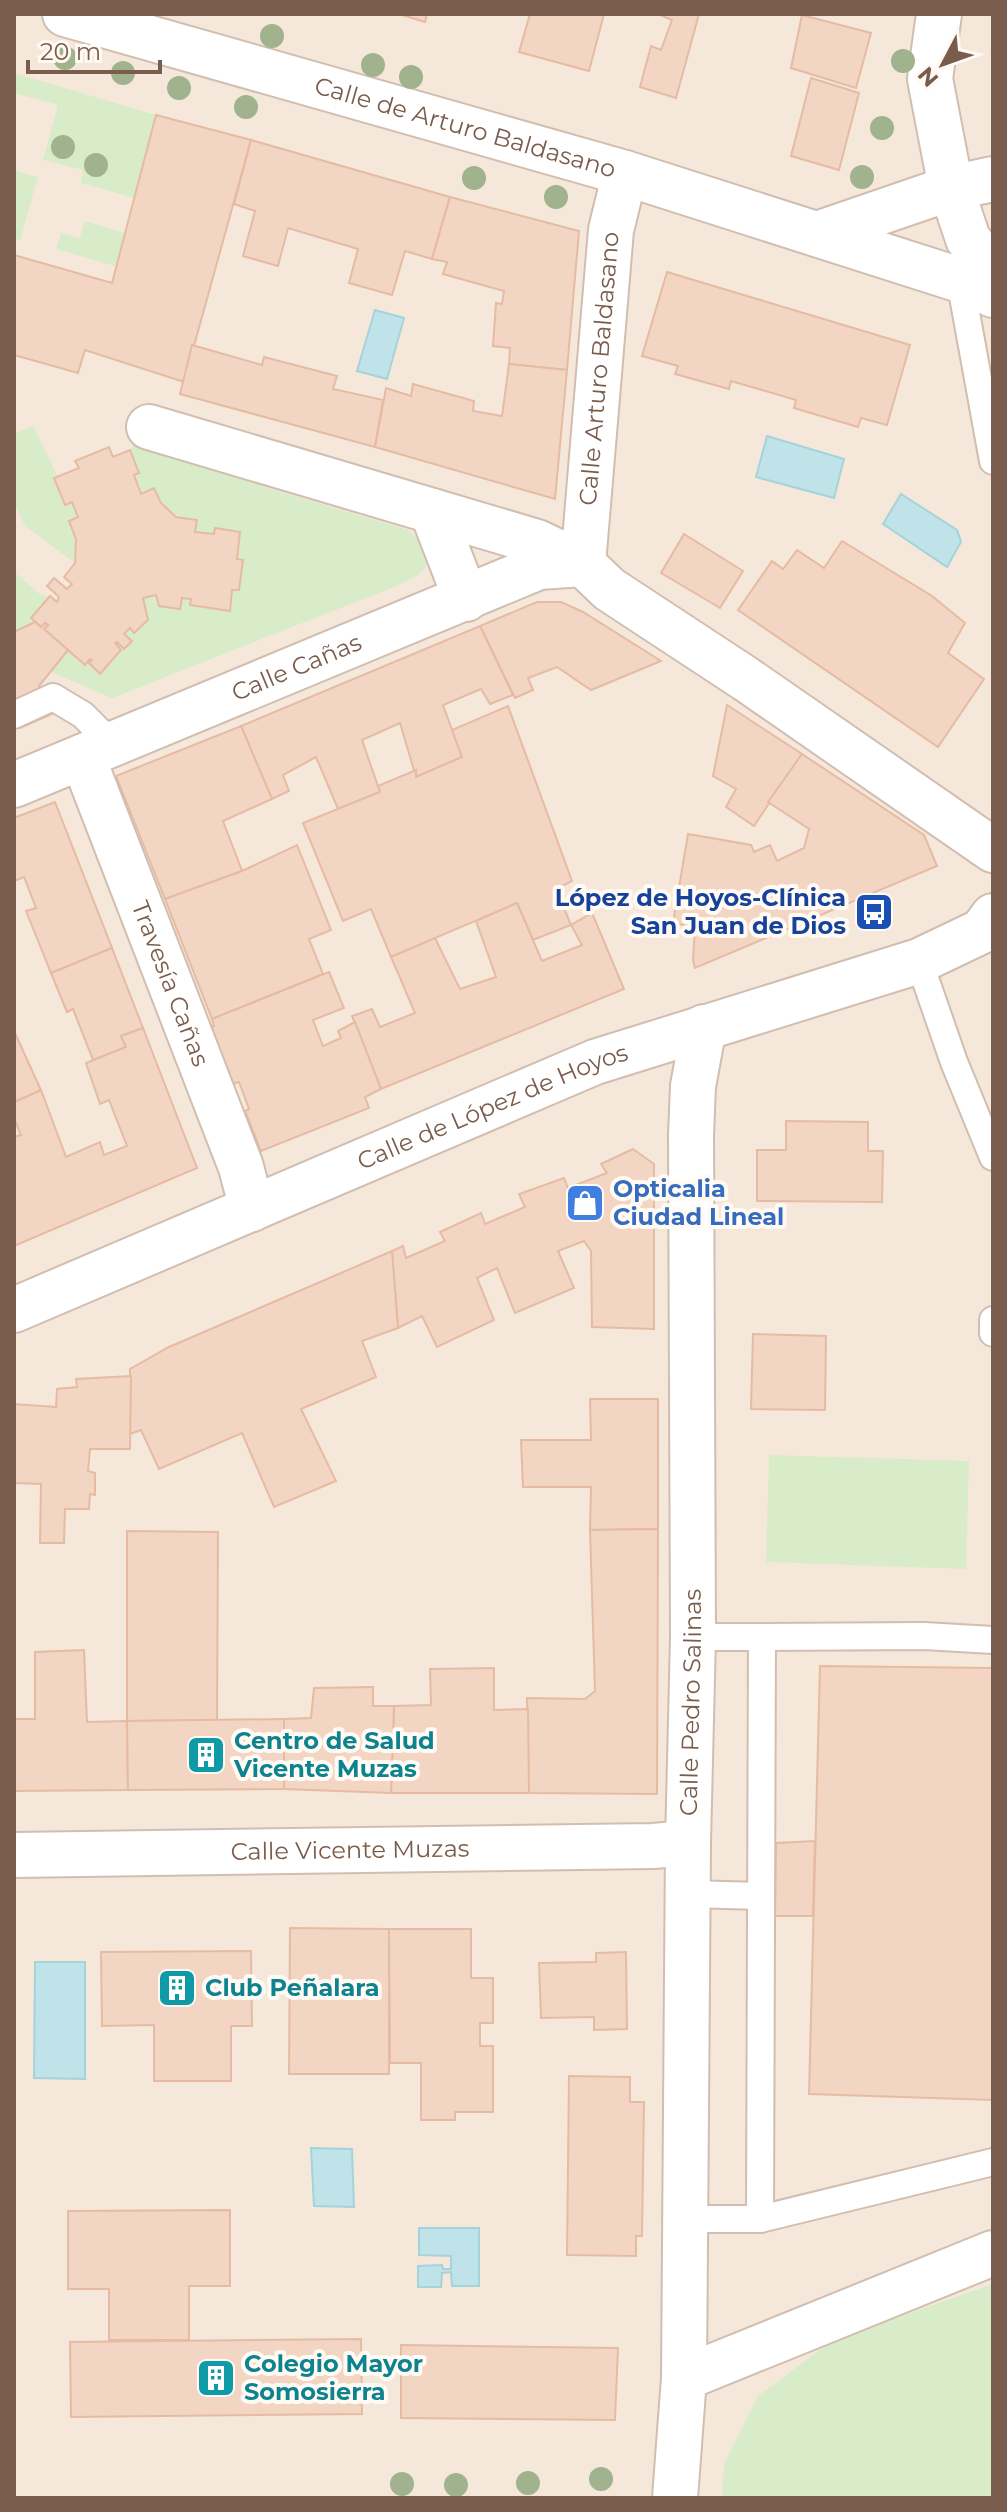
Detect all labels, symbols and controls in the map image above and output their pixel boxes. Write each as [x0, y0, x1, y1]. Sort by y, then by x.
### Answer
scale bar [28, 24, 160, 74]
north arrow [903, 24, 983, 104]
text: 20 m [40, 37, 101, 66]
text: N [912, 61, 944, 92]
street label: Calle de Arturo Baldasano [311, 71, 619, 184]
street label: Calle Arturo Baldasano [573, 230, 625, 507]
street label: Calle Cañas [227, 627, 366, 707]
place label: López de Hoyos-Clínica San Juan de Dios [555, 883, 846, 940]
bus stop icon: López de Hoyos-Clínica San Juan de Dios [853, 891, 895, 933]
street label: Travesía Cañas [126, 897, 216, 1070]
street label: Calle de López de Hoyos [353, 1038, 631, 1176]
place label: Opticalia Ciudad Lineal [613, 1174, 784, 1231]
shop icon: Opticalia Ciudad Lineal [564, 1182, 606, 1224]
street label: Calle Pedro Salinas [674, 1589, 707, 1816]
place label: Centro de Salud Vicente Muzas [233, 1726, 435, 1783]
building icon: Centro de Salud Vicente Muzas [185, 1734, 227, 1776]
street label: Calle Vicente Muzas [230, 1834, 470, 1866]
building icon: Club Peñalara [156, 1967, 198, 2009]
place label: Club Peñalara [205, 1973, 380, 2002]
place label: Colegio Mayor Somosierra [244, 2349, 423, 2406]
building icon: Colegio Mayor Somosierra [195, 2357, 237, 2399]

